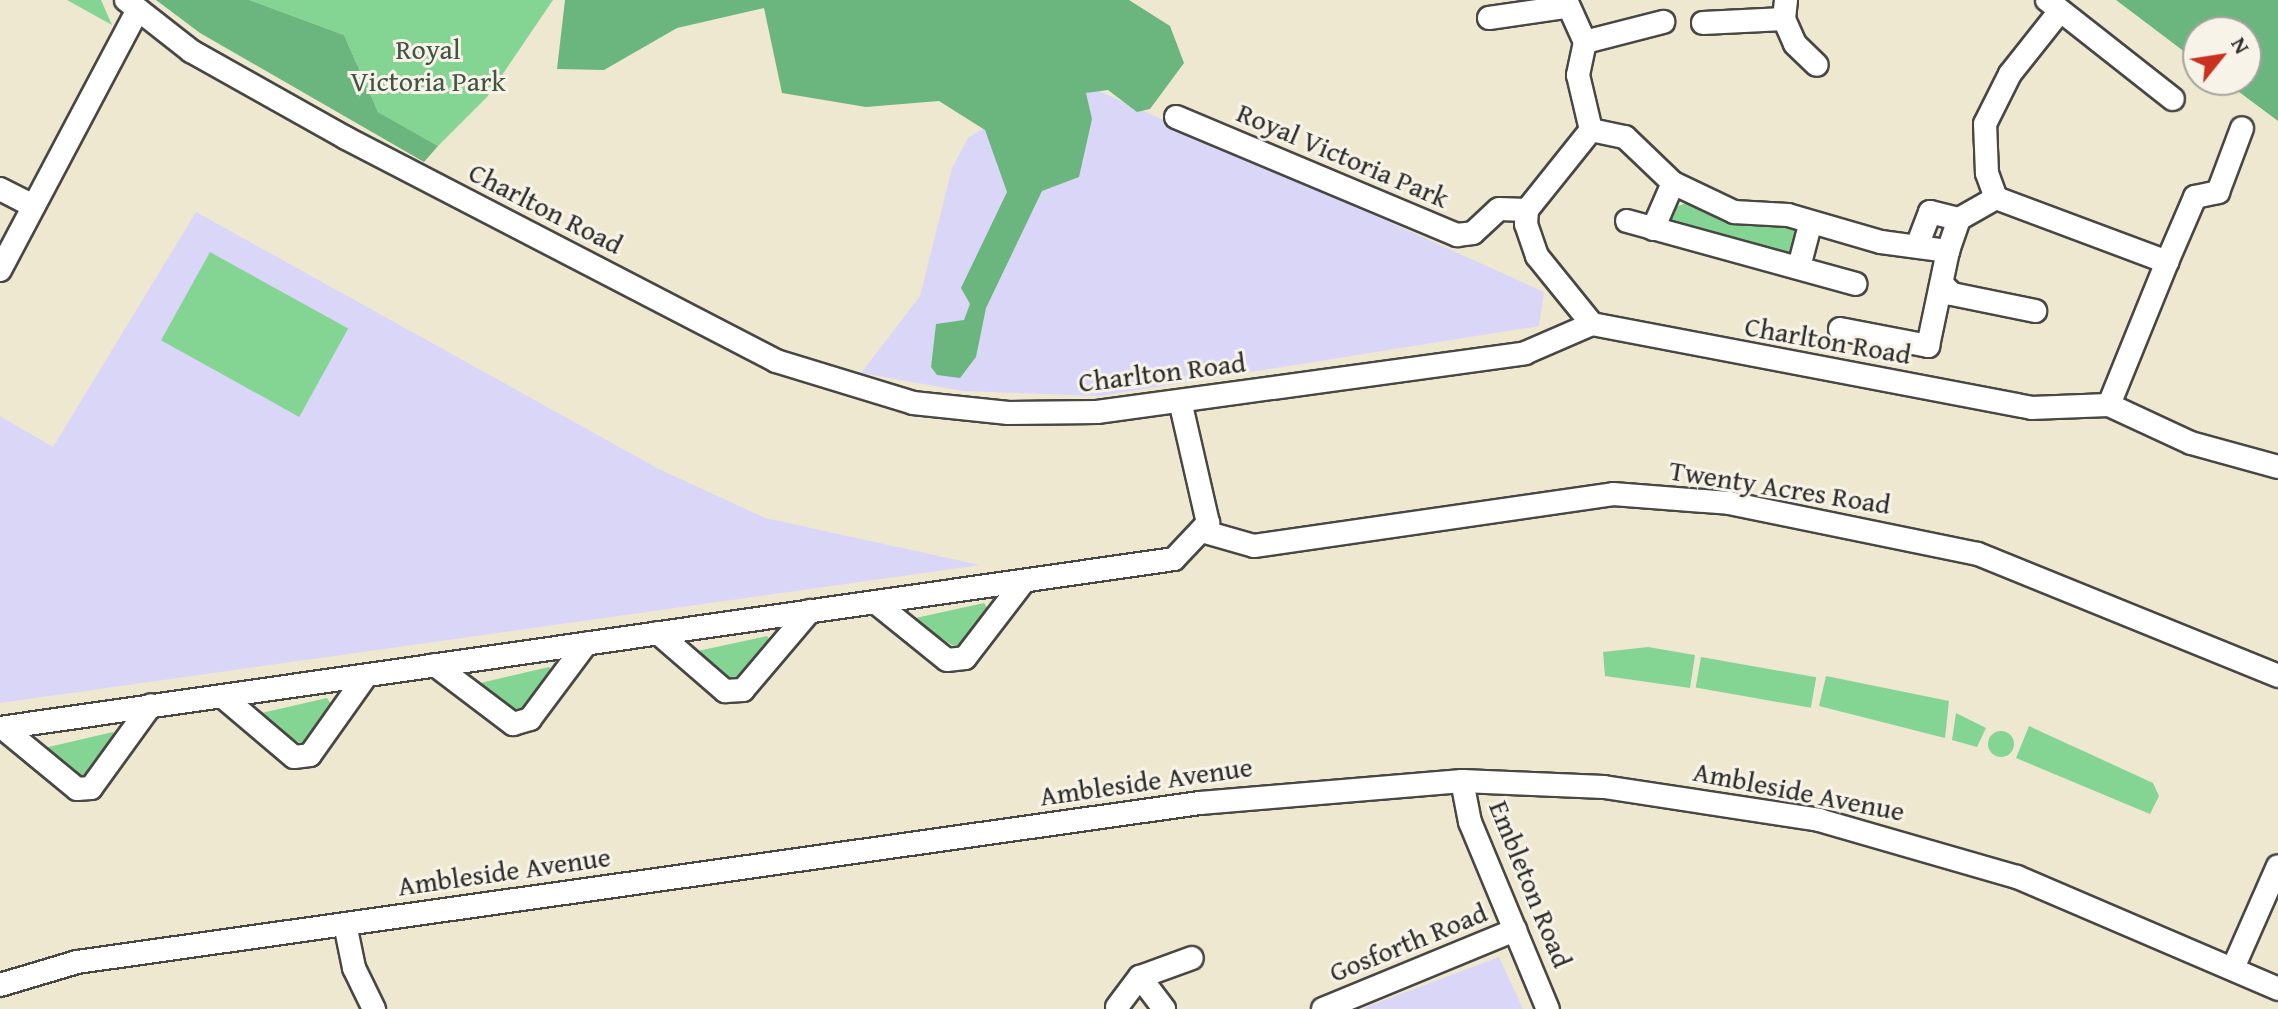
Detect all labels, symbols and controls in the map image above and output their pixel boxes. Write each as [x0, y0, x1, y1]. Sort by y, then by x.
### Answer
north arrow [2182, 16, 2262, 96]
text: N [2224, 31, 2259, 59]
park label: Royal Victoria Park [350, 32, 506, 98]
street label: Royal Victoria Park [1232, 95, 1454, 215]
street label: Charlton Road [463, 155, 629, 261]
street label: Charlton Road [1742, 309, 1914, 371]
street label: Charlton Road [1076, 345, 1248, 399]
street label: Twenty Acres Road [1667, 453, 1893, 521]
street label: Ambleside Avenue [1037, 749, 1255, 813]
street label: Ambleside Avenue [1690, 754, 1908, 828]
street label: Embleton Road [1482, 796, 1580, 972]
street label: Ambleside Avenue [395, 839, 613, 903]
street label: Gosforth Road [1324, 895, 1492, 989]

